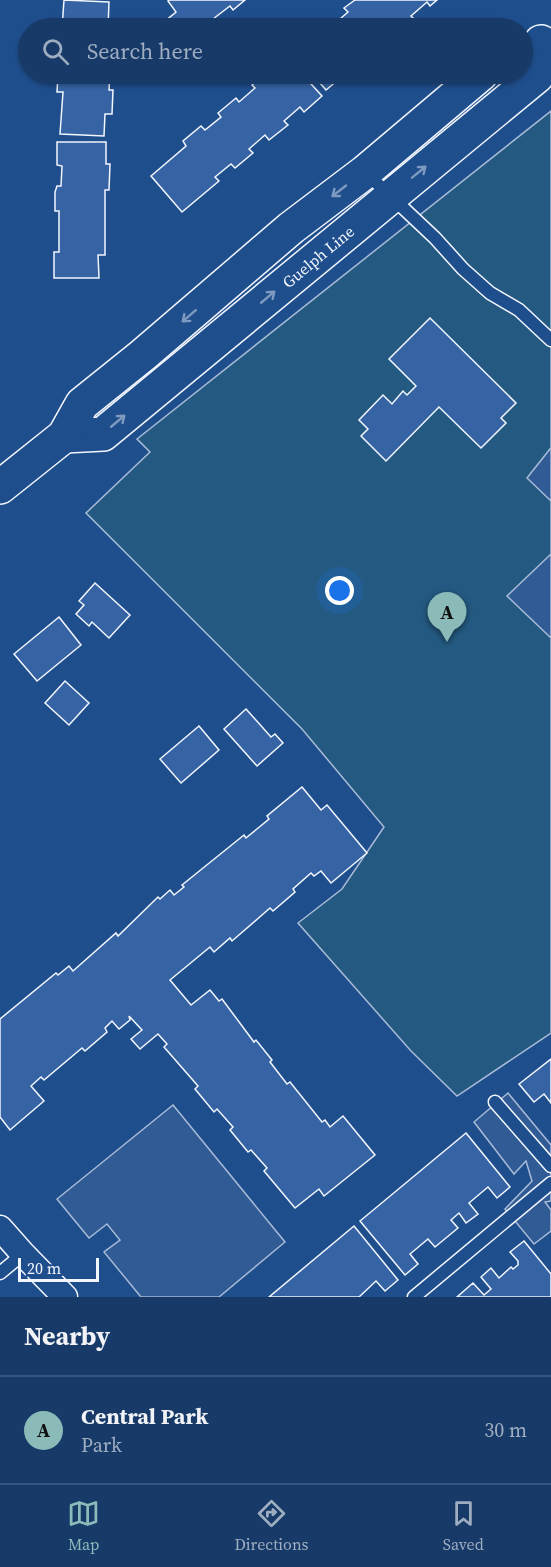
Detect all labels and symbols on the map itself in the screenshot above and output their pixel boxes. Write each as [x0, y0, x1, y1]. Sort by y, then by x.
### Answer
one-way arrow [410, 166, 426, 179]
one-way arrow [332, 185, 348, 198]
street label: Guelph Line [278, 220, 359, 293]
one-way arrow [260, 290, 276, 303]
one-way arrow [181, 309, 197, 322]
one-way arrow [110, 414, 125, 428]
your location [325, 576, 354, 605]
pin: A [428, 592, 466, 642]
scale bar [18, 1255, 99, 1282]

